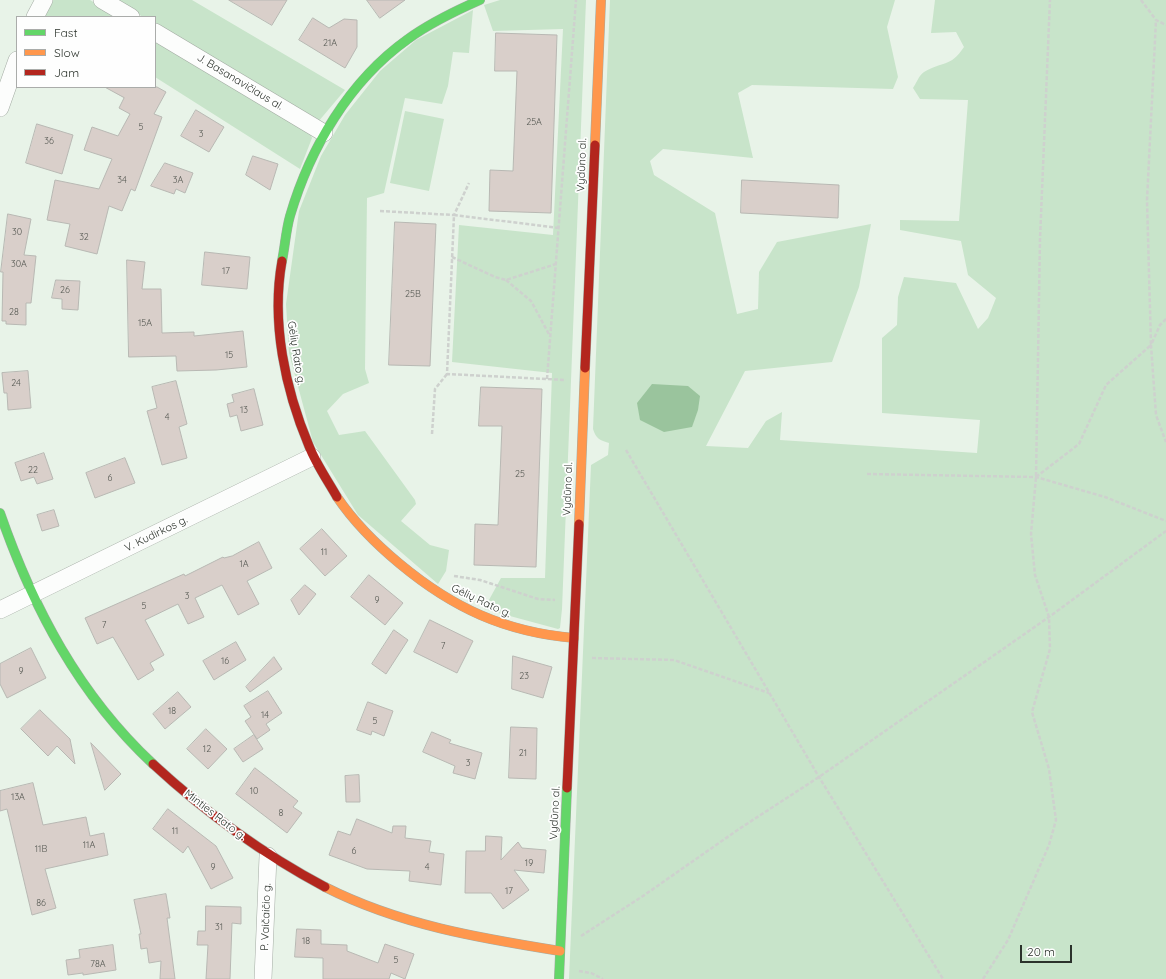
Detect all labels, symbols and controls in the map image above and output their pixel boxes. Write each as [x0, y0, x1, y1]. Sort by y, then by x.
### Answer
legend [16, 16, 156, 88]
text: Fast [54, 25, 78, 40]
house number: 21A [323, 38, 337, 48]
text: Slow [54, 45, 80, 60]
street label: J. Basanavičiaus al. [194, 51, 286, 113]
text: Jam [54, 65, 79, 80]
house number: 25A [526, 117, 542, 127]
house number: 5 [139, 122, 143, 132]
house number: 3 [199, 129, 203, 139]
house number: 36 [44, 136, 54, 146]
street label: Vydūno al. [574, 138, 590, 192]
house number: 34 [117, 175, 127, 185]
house number: 3A [173, 175, 183, 185]
house number: 30 [12, 227, 22, 237]
house number: 32 [79, 232, 89, 242]
house number: 30A [11, 259, 27, 269]
house number: 17 [222, 266, 230, 276]
house number: 26 [60, 285, 70, 295]
house number: 25B [405, 289, 421, 299]
house number: 28 [9, 307, 19, 317]
house number: 15A [138, 318, 152, 328]
street label: Gėlių Rato g. [284, 320, 308, 386]
house number: 15 [225, 350, 233, 360]
house number: 24 [11, 378, 21, 388]
house number: 13 [240, 405, 248, 415]
house number: 4 [165, 412, 169, 422]
street label: Vydūno al. [560, 462, 576, 516]
house number: 22 [28, 465, 38, 475]
house number: 25 [515, 469, 525, 479]
house number: 6 [108, 473, 112, 483]
street label: V. Kudirkos g. [122, 513, 190, 555]
house number: 11 [321, 547, 327, 557]
house number: 1A [239, 559, 249, 569]
street label: Gėlių Rato g. [449, 581, 513, 621]
house number: 3 [185, 591, 189, 601]
house number: 9 [374, 595, 380, 605]
house number: 5 [142, 601, 146, 611]
house number: 7 [102, 620, 106, 630]
house number: 7 [441, 641, 445, 651]
house number: 16 [221, 656, 229, 666]
house number: 9 [18, 666, 24, 676]
house number: 23 [519, 671, 529, 681]
house number: 18 [168, 706, 176, 716]
house number: 14 [261, 710, 269, 720]
house number: 5 [373, 716, 377, 726]
house number: 12 [203, 744, 211, 754]
house number: 21 [519, 748, 527, 758]
house number: 3 [466, 758, 470, 768]
house number: 10 [250, 786, 258, 796]
street label: Vydūno al. [547, 786, 563, 840]
street label: Minties Rato g. [182, 787, 248, 843]
house number: 13A [11, 792, 25, 802]
house number: 8 [279, 808, 283, 818]
house number: 11 [172, 826, 178, 836]
house number: 11A [83, 840, 95, 850]
house number: 11B [35, 844, 47, 854]
house number: 6 [352, 846, 356, 856]
house number: 19 [525, 858, 533, 868]
house number: 9 [210, 862, 216, 872]
house number: 4 [425, 862, 429, 872]
street label: P. Vaičaičio g. [258, 883, 274, 951]
house number: 17 [505, 886, 513, 896]
house number: 86 [36, 898, 46, 908]
house number: 31 [215, 922, 223, 932]
house number: 18 [302, 936, 310, 946]
scale bar [1022, 937, 1074, 963]
text: 20 m [1027, 944, 1055, 959]
house number: 5 [394, 955, 398, 965]
house number: 78A [90, 959, 106, 969]

